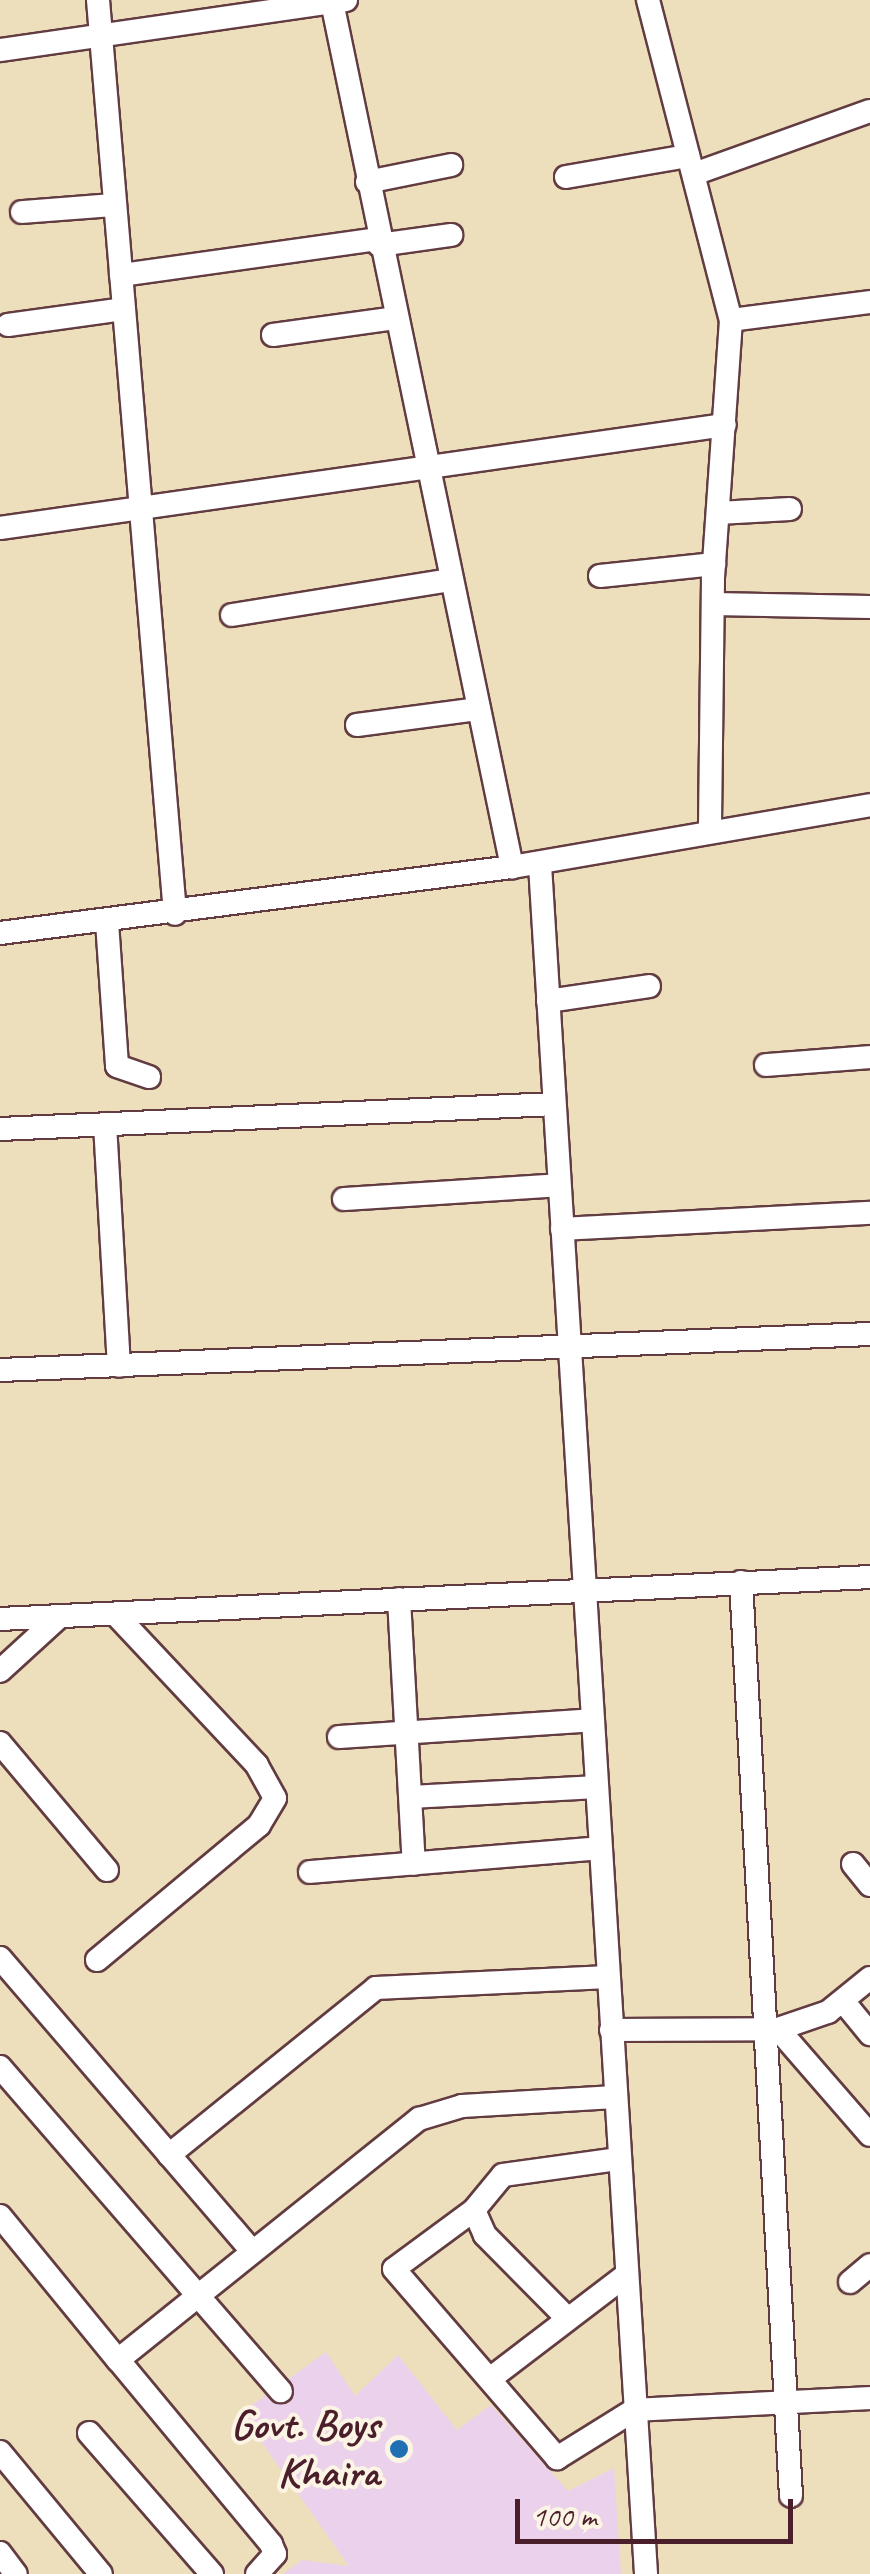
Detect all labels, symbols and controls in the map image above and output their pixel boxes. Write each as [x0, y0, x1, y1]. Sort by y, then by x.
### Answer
place label: Govt. Boys Khaira [231, 2400, 379, 2498]
marker: Govt. Boys Khaira [388, 2438, 410, 2460]
scale bar [520, 2479, 798, 2541]
text: 100 m [532, 2497, 597, 2535]

